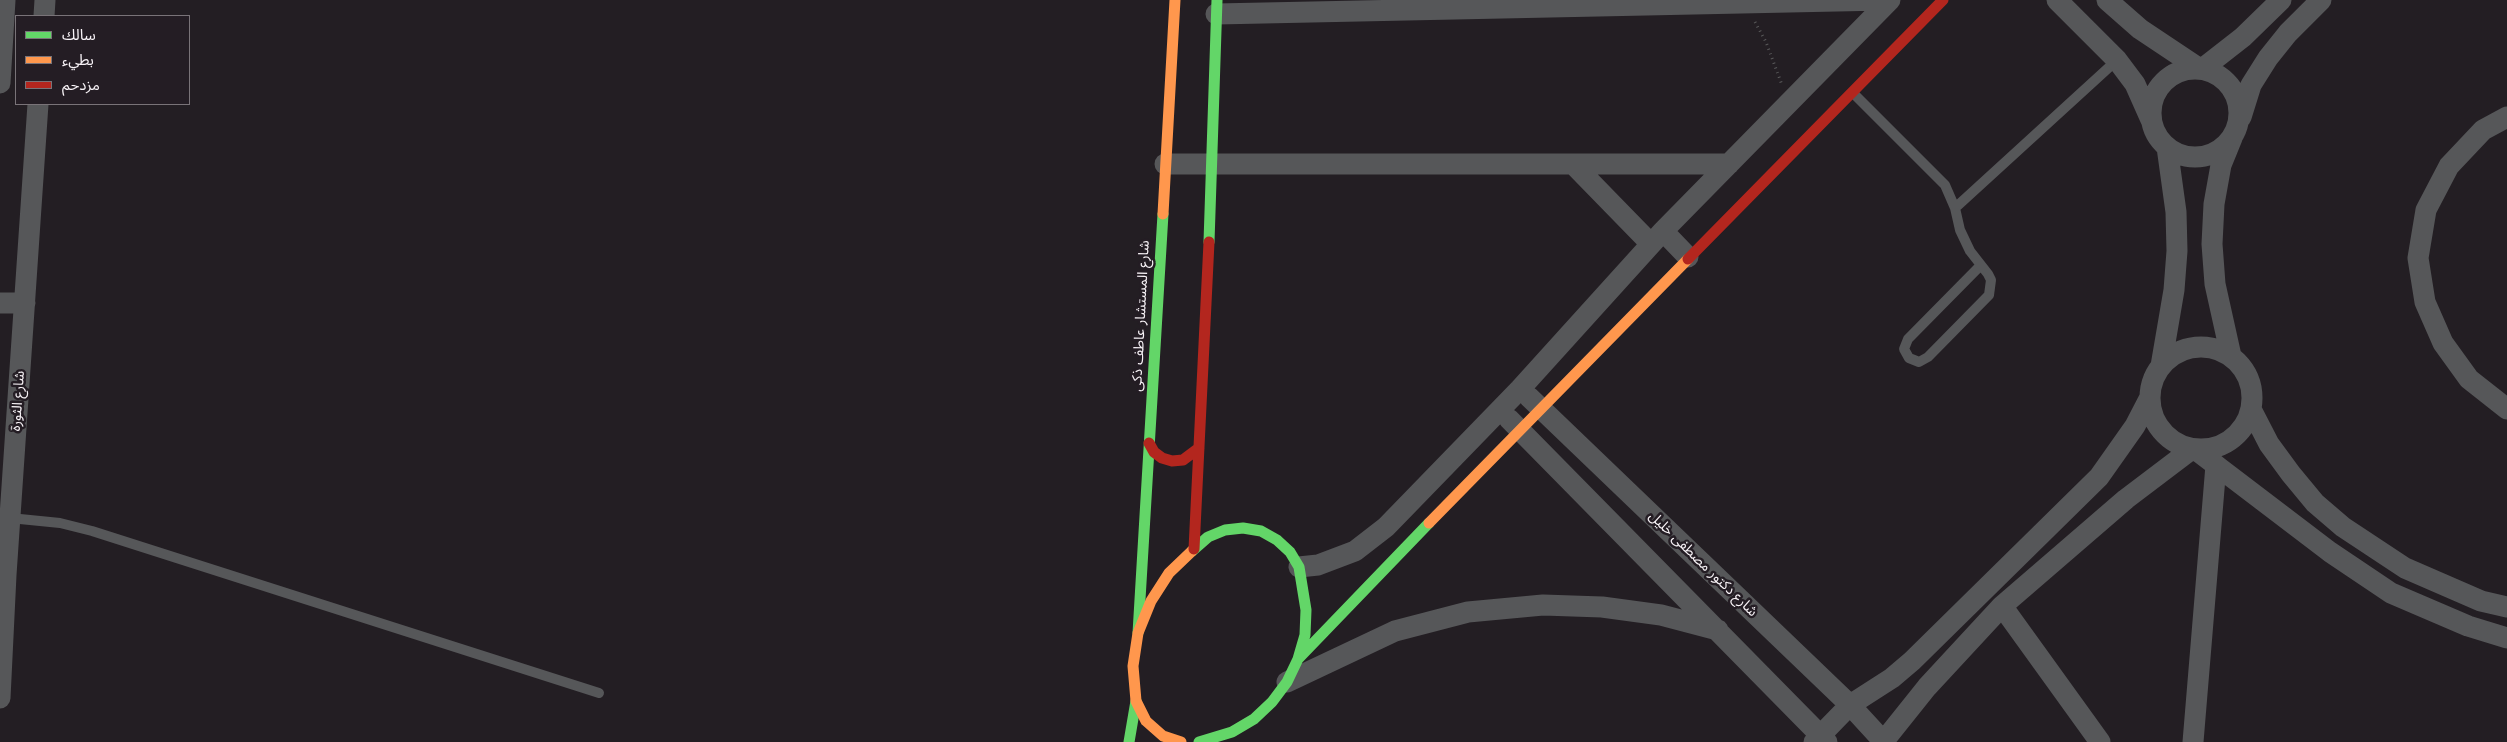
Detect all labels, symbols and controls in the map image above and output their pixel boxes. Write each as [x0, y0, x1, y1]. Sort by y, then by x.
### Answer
legend [15, 15, 190, 105]
text: سالك [62, 25, 96, 44]
text: بطيء [62, 50, 94, 69]
text: مزدحم [62, 75, 100, 94]
street label: شارع المستشار عاطف ذكى [1129, 240, 1153, 392]
street label: شارع الثورة [8, 370, 28, 432]
street label: شارع دكتور مصطفى خليل [1645, 508, 1761, 620]

